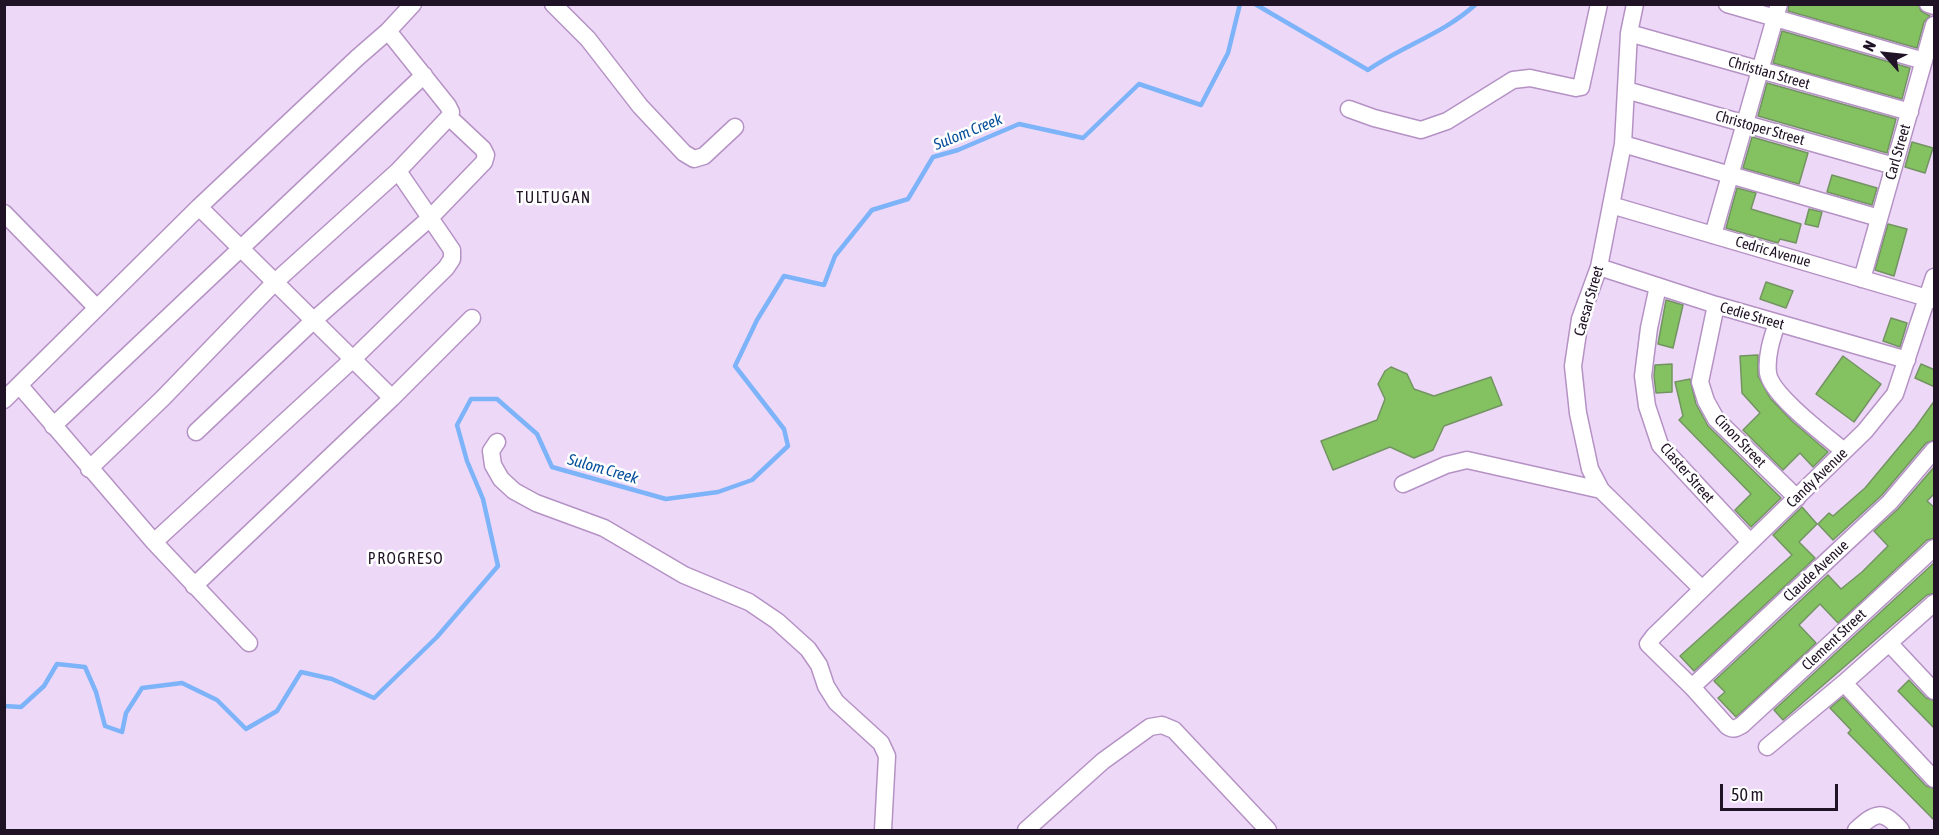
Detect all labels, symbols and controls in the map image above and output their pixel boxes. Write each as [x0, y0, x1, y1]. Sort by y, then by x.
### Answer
north arrow [1855, 24, 1915, 84]
text: N [1859, 38, 1879, 54]
street label: Christian Street [1726, 53, 1812, 93]
street label: Christoper Street [1713, 107, 1807, 149]
water label: Sulom Creek [931, 110, 1005, 154]
street label: Carl Street [1881, 122, 1915, 182]
district label: TULTUGAN [516, 188, 592, 208]
street label: Cedric Avenue [1733, 233, 1813, 271]
street label: Caesar Street [1570, 264, 1608, 338]
street label: Cedie Street [1718, 298, 1786, 334]
street label: Cinon Street [1710, 411, 1770, 471]
street label: Claster Street [1656, 439, 1718, 507]
street label: Candy Avenue [1783, 444, 1851, 512]
water label: Sulom Creek [566, 450, 640, 488]
street label: Claude Avenue [1780, 536, 1852, 606]
district label: PROGRESO [368, 549, 444, 569]
street label: Clement Street [1798, 606, 1870, 674]
scale bar [1723, 772, 1842, 810]
text: 50 m [1731, 784, 1763, 805]

